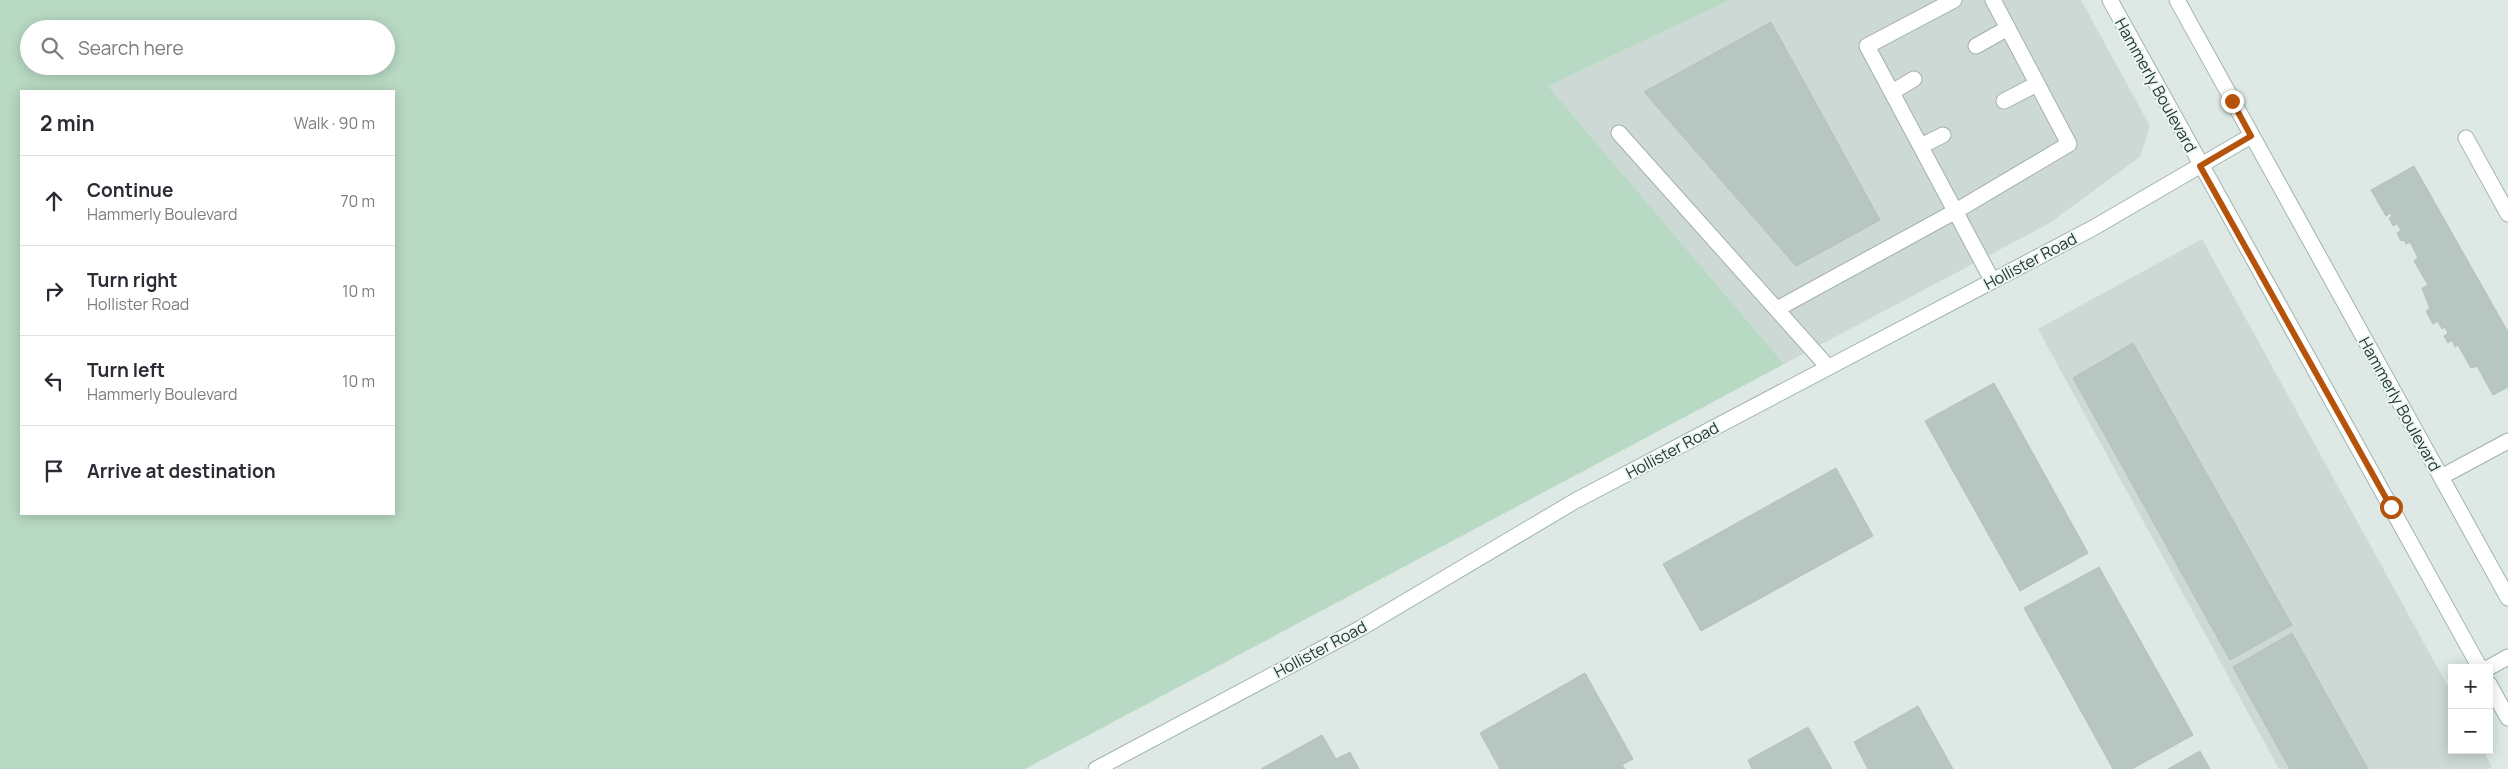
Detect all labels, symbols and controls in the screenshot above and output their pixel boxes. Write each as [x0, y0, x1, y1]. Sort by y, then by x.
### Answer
street label: Hammerly Boulevard [2110, 14, 2202, 156]
search box [20, 20, 395, 75]
icon: search [38, 34, 66, 62]
text: Search here [78, 35, 184, 61]
route end [2221, 90, 2244, 113]
text: 2 min [40, 109, 95, 137]
text: Walk · 90 m [294, 112, 375, 134]
text: Continue [87, 177, 173, 203]
icon: ahead [40, 187, 68, 215]
text: 70 m [340, 190, 375, 212]
text: Hammerly Boulevard [87, 203, 238, 225]
street label: Hollister Road [1980, 227, 2080, 295]
text: Turn right [87, 267, 177, 293]
icon: right [40, 277, 68, 305]
text: 10 m [342, 280, 375, 302]
text: Hollister Road [87, 293, 189, 315]
street label: Hammerly Boulevard [2354, 333, 2446, 475]
text: Turn left [87, 357, 165, 383]
icon: left [40, 367, 68, 395]
text: 10 m [342, 370, 375, 392]
text: Hammerly Boulevard [87, 383, 238, 405]
street label: Hollister Road [1622, 416, 1722, 484]
icon: arrive [40, 457, 68, 485]
text: Arrive at destination [87, 458, 276, 484]
route start [2380, 496, 2403, 519]
street label: Hollister Road [1270, 615, 1370, 683]
map controls [2448, 664, 2493, 754]
button: + [2448, 664, 2493, 709]
button: − [2448, 709, 2493, 754]

